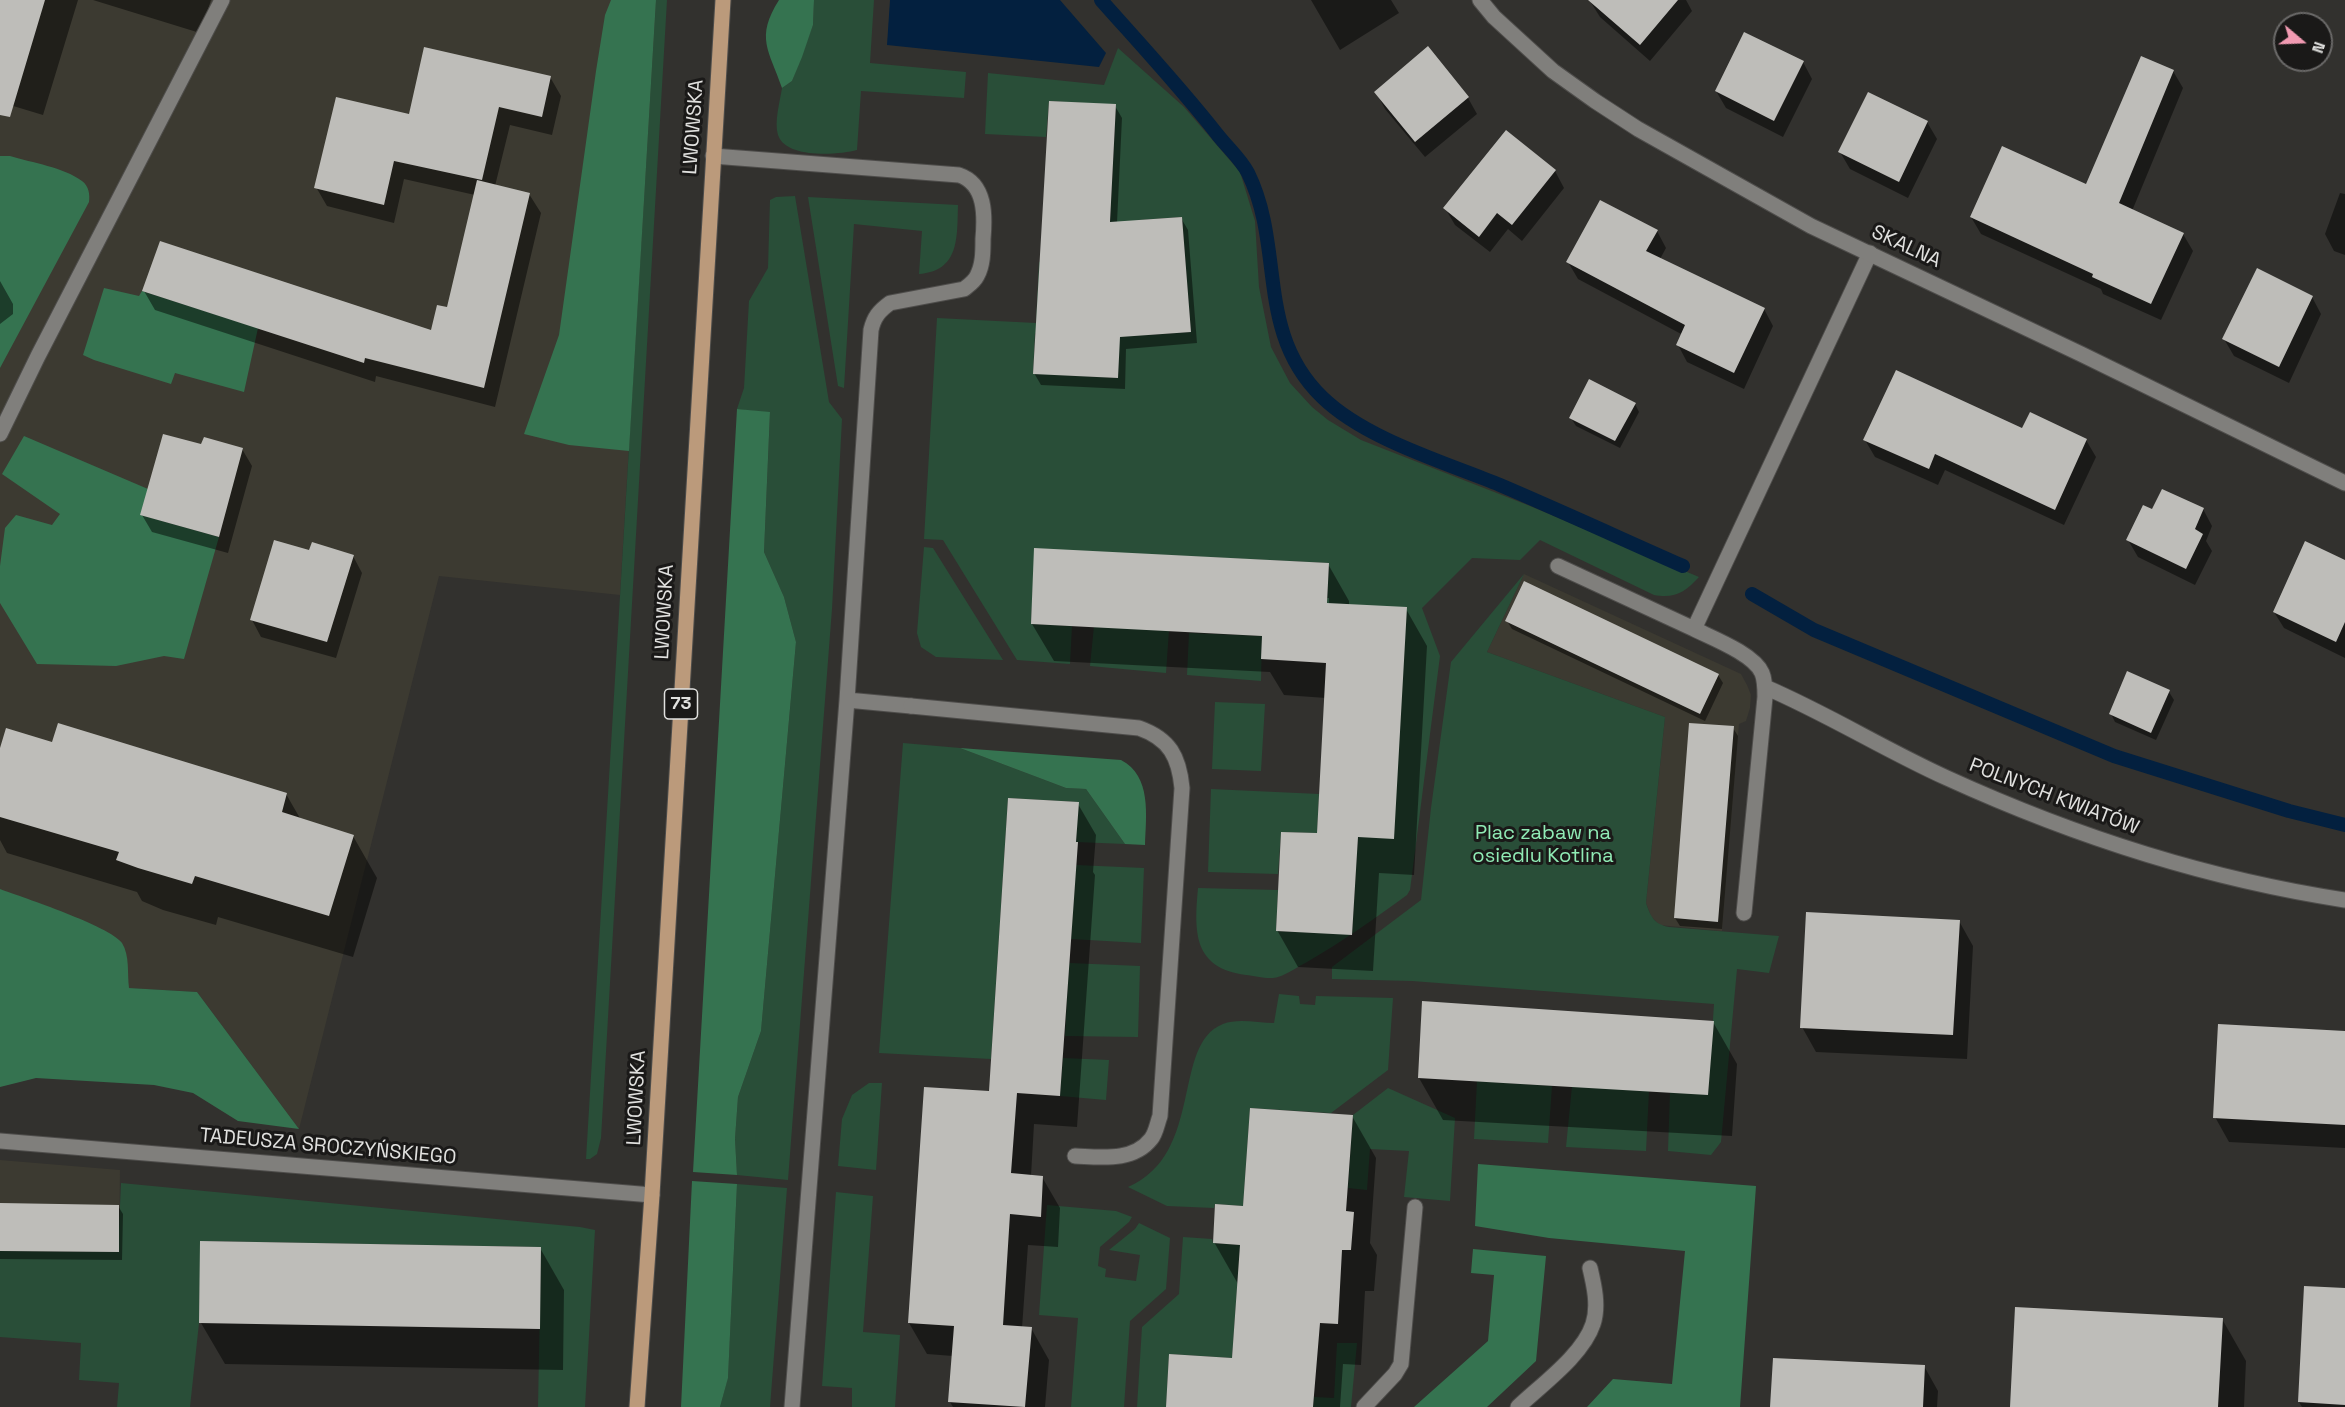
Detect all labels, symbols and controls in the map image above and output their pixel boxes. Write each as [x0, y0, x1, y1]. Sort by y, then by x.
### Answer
north arrow [2273, 12, 2333, 72]
text: N [2307, 39, 2330, 56]
street label: LWOWSKA [679, 79, 709, 175]
street label: SKALNA [1867, 221, 1945, 273]
street label: LWOWSKA [651, 564, 679, 660]
road number: 73 [664, 689, 698, 719]
street label: POLNYCH KWIATÓW [1966, 754, 2142, 840]
park label: Plac zabaw na osiedlu Kotlina [1472, 822, 1614, 869]
street label: LWOWSKA [623, 1050, 651, 1146]
street label: TADEUSZA SROCZYŃSKIEGO [199, 1124, 457, 1170]

